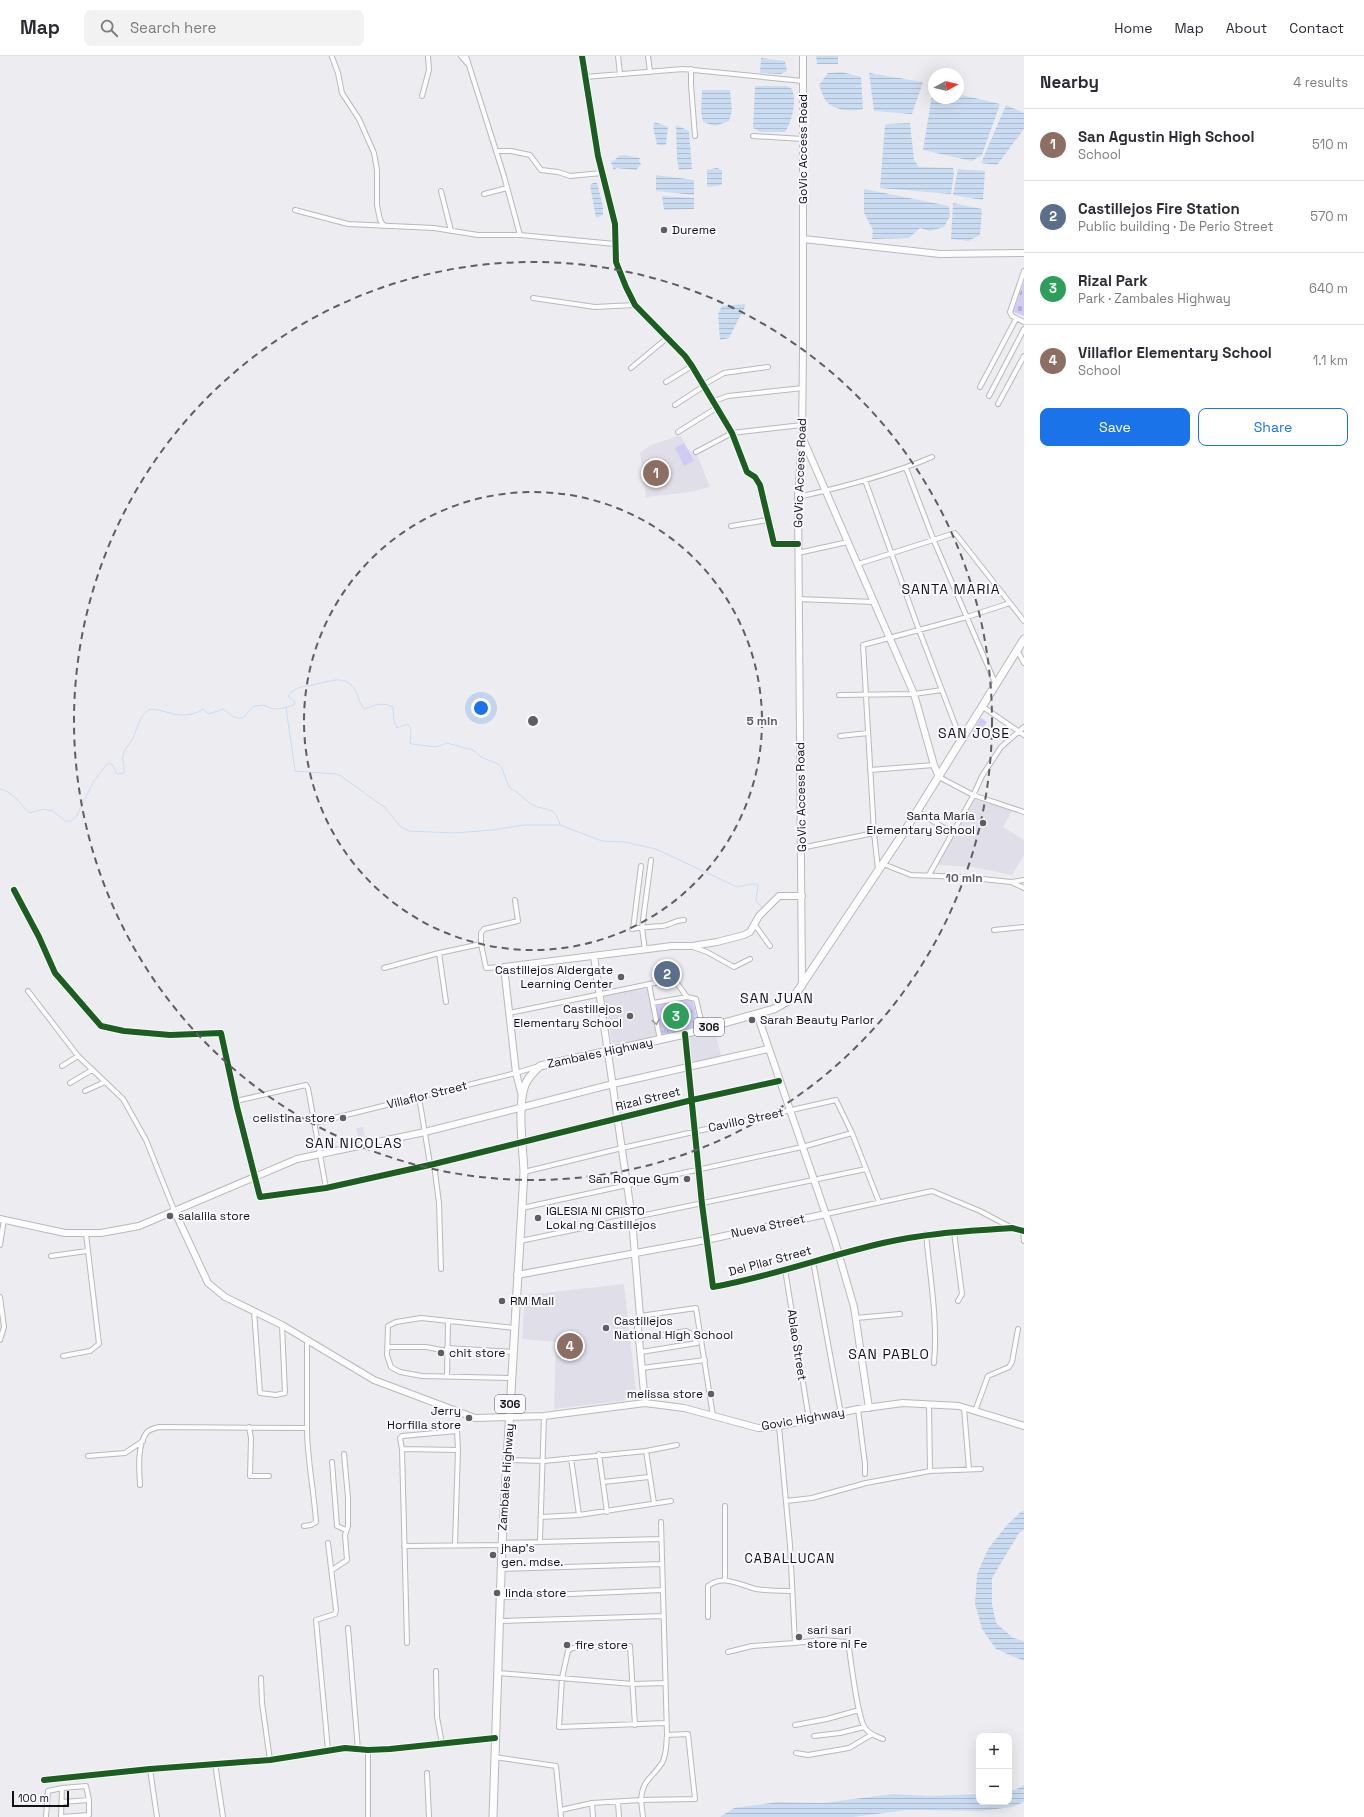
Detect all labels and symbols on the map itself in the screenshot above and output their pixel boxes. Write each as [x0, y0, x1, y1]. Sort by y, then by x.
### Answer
north arrow [928, 68, 964, 104]
street label: GoVic Access Road [795, 94, 811, 204]
place label: Dureme [672, 222, 716, 238]
marker: Dureme [659, 225, 669, 235]
street label: GoVic Access Road [790, 418, 810, 528]
pin: 1 [643, 458, 669, 488]
district label: SANTA MARIA [901, 580, 1001, 598]
your location [471, 698, 491, 718]
text: 5 min [746, 713, 778, 729]
centre of rings [526, 714, 540, 728]
district label: SAN JOSE [938, 724, 1010, 742]
street label: GoVic Access Road [792, 742, 810, 852]
place label: Santa Maria Elementary School [867, 808, 975, 838]
marker: Santa Maria Elementary School [978, 818, 988, 828]
text: 10 min [945, 870, 983, 886]
pin: 2 [654, 959, 680, 989]
place label: Castillejos Aldergate Learning Center [495, 962, 613, 992]
marker: Castillejos Aldergate Learning Center [616, 972, 626, 982]
district label: SAN JUAN [740, 989, 814, 1007]
place label: Castillejos Elementary School [514, 1001, 622, 1031]
pin: 3 [663, 1001, 689, 1031]
marker: Castillejos Elementary School [625, 1011, 635, 1021]
place label: Sarah Beauty Parlor [760, 1012, 875, 1028]
marker: Sarah Beauty Parlor [747, 1015, 757, 1025]
one-way arrow [652, 1018, 660, 1025]
road number: 306 [694, 1018, 724, 1036]
street label: Zambales Highway [546, 1034, 654, 1072]
street label: Villaflor Street [385, 1077, 469, 1113]
street label: Rizal Street [614, 1083, 682, 1115]
street label: Cavillo Street [707, 1104, 785, 1136]
place label: celistina store [253, 1110, 335, 1126]
marker: celistina store [338, 1113, 348, 1123]
district label: SAN NICOLAS [305, 1134, 403, 1152]
place label: San Roque Gym [588, 1171, 679, 1187]
marker: San Roque Gym [682, 1174, 692, 1184]
place label: IGLESIA NI CRISTO Lokal ng Castillejos [546, 1203, 656, 1233]
place label: salalila store [178, 1208, 250, 1224]
street label: Nueva Street [730, 1210, 806, 1242]
marker: salalila store [165, 1211, 175, 1221]
marker: IGLESIA NI CRISTO Lokal ng Castillejos [533, 1213, 543, 1223]
street label: Del Pilar Street [727, 1242, 813, 1280]
place label: RM Mall [510, 1293, 554, 1309]
marker: RM Mall [497, 1296, 507, 1306]
street label: Ablao Street [783, 1308, 811, 1382]
place label: Castillejos National High School [614, 1313, 733, 1343]
marker: Castillejos National High School [601, 1323, 611, 1333]
pin: 4 [557, 1331, 583, 1361]
place label: chit store [449, 1345, 505, 1361]
district label: SAN PABLO [848, 1345, 930, 1363]
marker: chit store [436, 1348, 446, 1358]
place label: melissa store [627, 1386, 703, 1402]
marker: melissa store [706, 1389, 716, 1399]
road number: 306 [495, 1395, 525, 1413]
place label: Jerry Horfilla store [387, 1403, 461, 1433]
street label: Govic Highway [760, 1404, 846, 1434]
marker: Jerry Horfilla store [464, 1413, 474, 1423]
street label: Zambales Highway [494, 1423, 518, 1531]
place label: jhap's gen. mdse. [500, 1540, 563, 1570]
marker: jhap's gen. mdse. [488, 1550, 498, 1560]
district label: CABALLUCAN [745, 1550, 835, 1567]
place label: linda store [505, 1585, 566, 1601]
marker: linda store [492, 1588, 502, 1598]
place label: sari sari store ni Fe [807, 1622, 867, 1652]
marker: sari sari store ni Fe [794, 1632, 804, 1642]
place label: fire store [575, 1637, 628, 1653]
marker: fire store [562, 1640, 572, 1650]
scale bar [12, 1789, 69, 1808]

